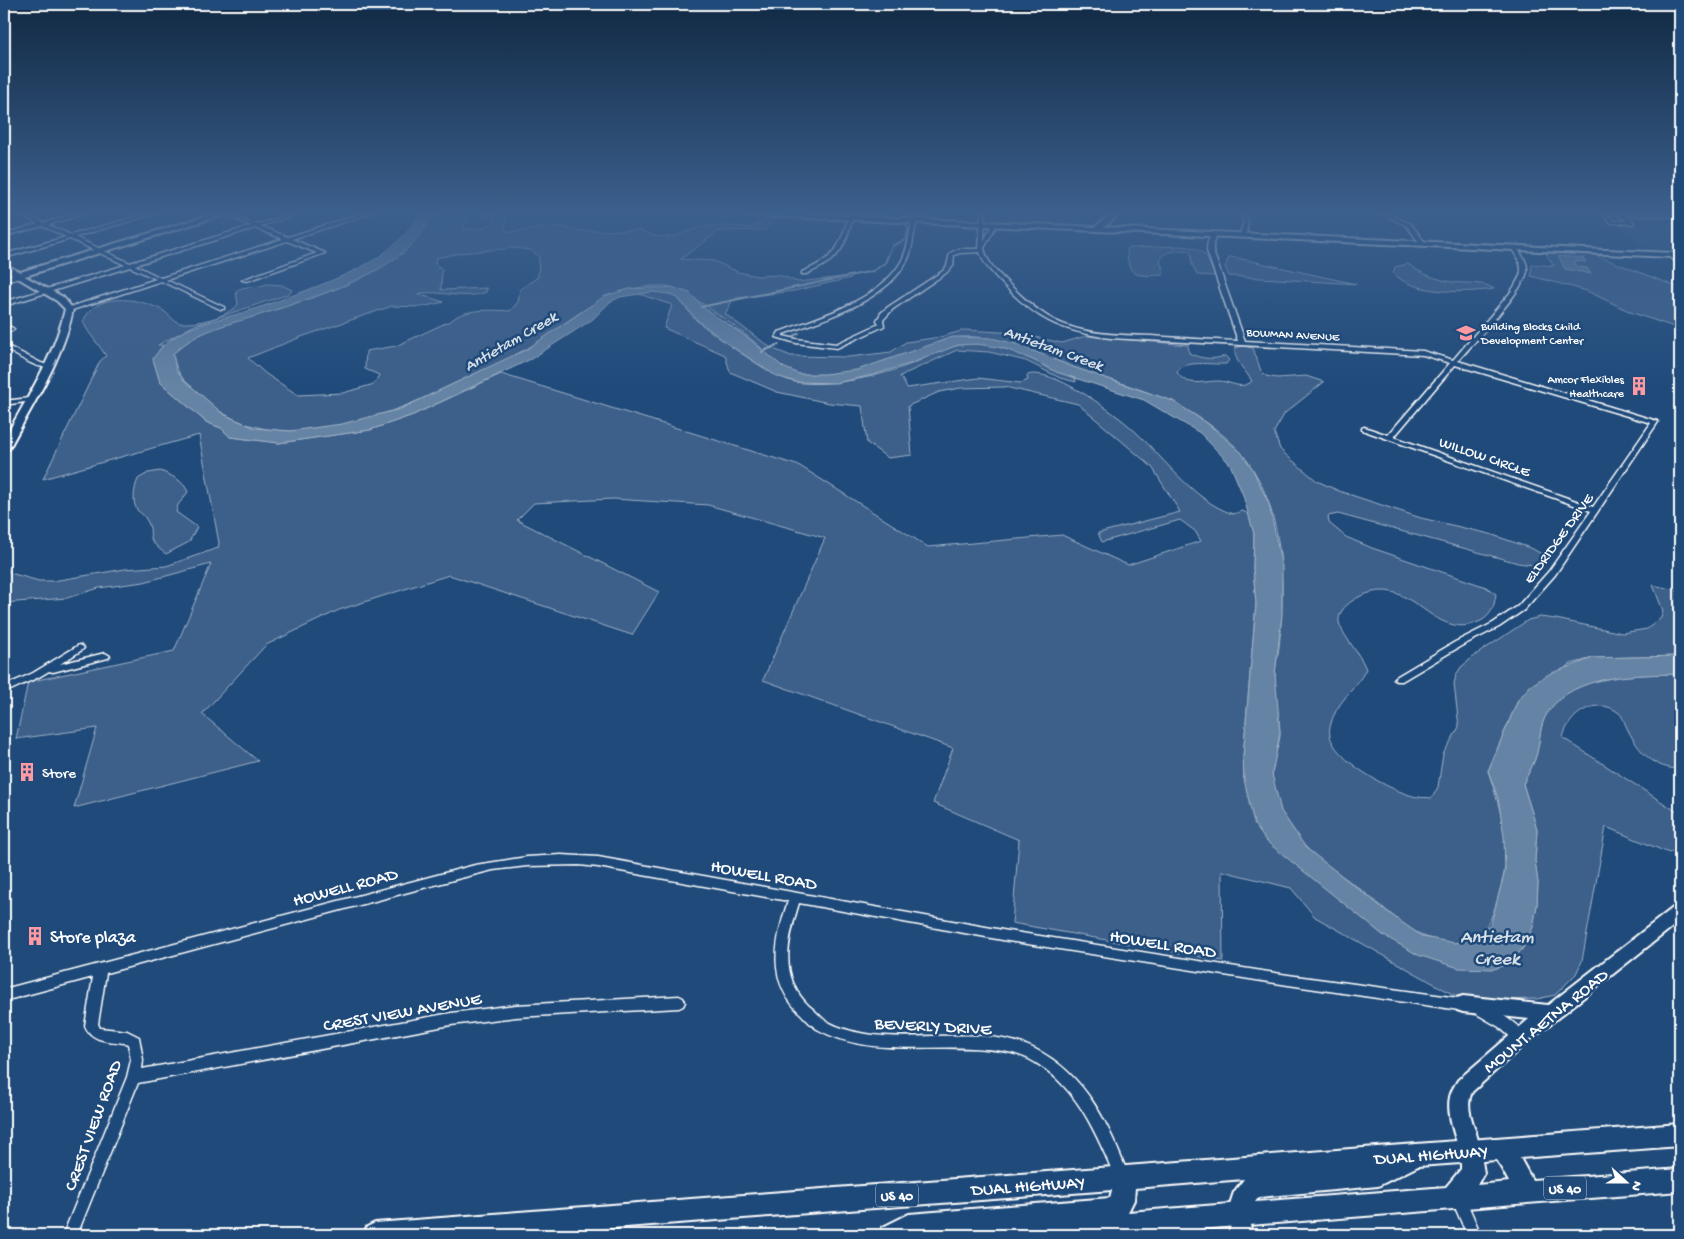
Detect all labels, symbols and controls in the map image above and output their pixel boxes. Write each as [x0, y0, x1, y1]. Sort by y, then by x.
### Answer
water label: Antietam Creek [462, 308, 563, 377]
place label: Building Blocks Child Development Center [1480, 321, 1585, 349]
school or university icon: Building Blocks Child Development Center [1455, 322, 1477, 344]
water label: Antietam Creek [1001, 324, 1107, 378]
street label: BOWMAN AVENUE [1245, 327, 1340, 345]
place label: Amcor Flexibles Healthcare [1548, 374, 1625, 402]
building icon: Amcor Flexibles Healthcare [1628, 375, 1650, 397]
street label: WILLOW CIRCLE [1436, 434, 1533, 482]
street label: ELDRIDGE DRIVE [1521, 490, 1599, 588]
building icon: Store [16, 761, 38, 783]
place label: Store [42, 765, 76, 783]
street label: HOWELL ROAD [709, 857, 819, 896]
street label: HOWELL ROAD [291, 864, 401, 912]
building icon: Store plaza [24, 925, 46, 947]
street label: HOWELL ROAD [1108, 927, 1218, 964]
water label: Antietam Creek [1460, 927, 1534, 972]
place label: Store plaza [50, 928, 137, 949]
street label: MOUNT AETNA ROAD [1480, 965, 1613, 1079]
street label: CREST VIEW AVENUE [322, 989, 484, 1038]
street label: BEVERLY DRIVE [873, 1014, 993, 1041]
street label: CREST VIEW ROAD [61, 1057, 128, 1194]
street label: DUAL HIGHWAY [1373, 1142, 1489, 1171]
north arrow [1602, 1156, 1652, 1206]
street label: DUAL HIGHWAY [970, 1173, 1086, 1202]
road number: US 40 [1544, 1176, 1586, 1200]
text: N [1626, 1178, 1645, 1193]
road number: US 40 [876, 1184, 918, 1206]

